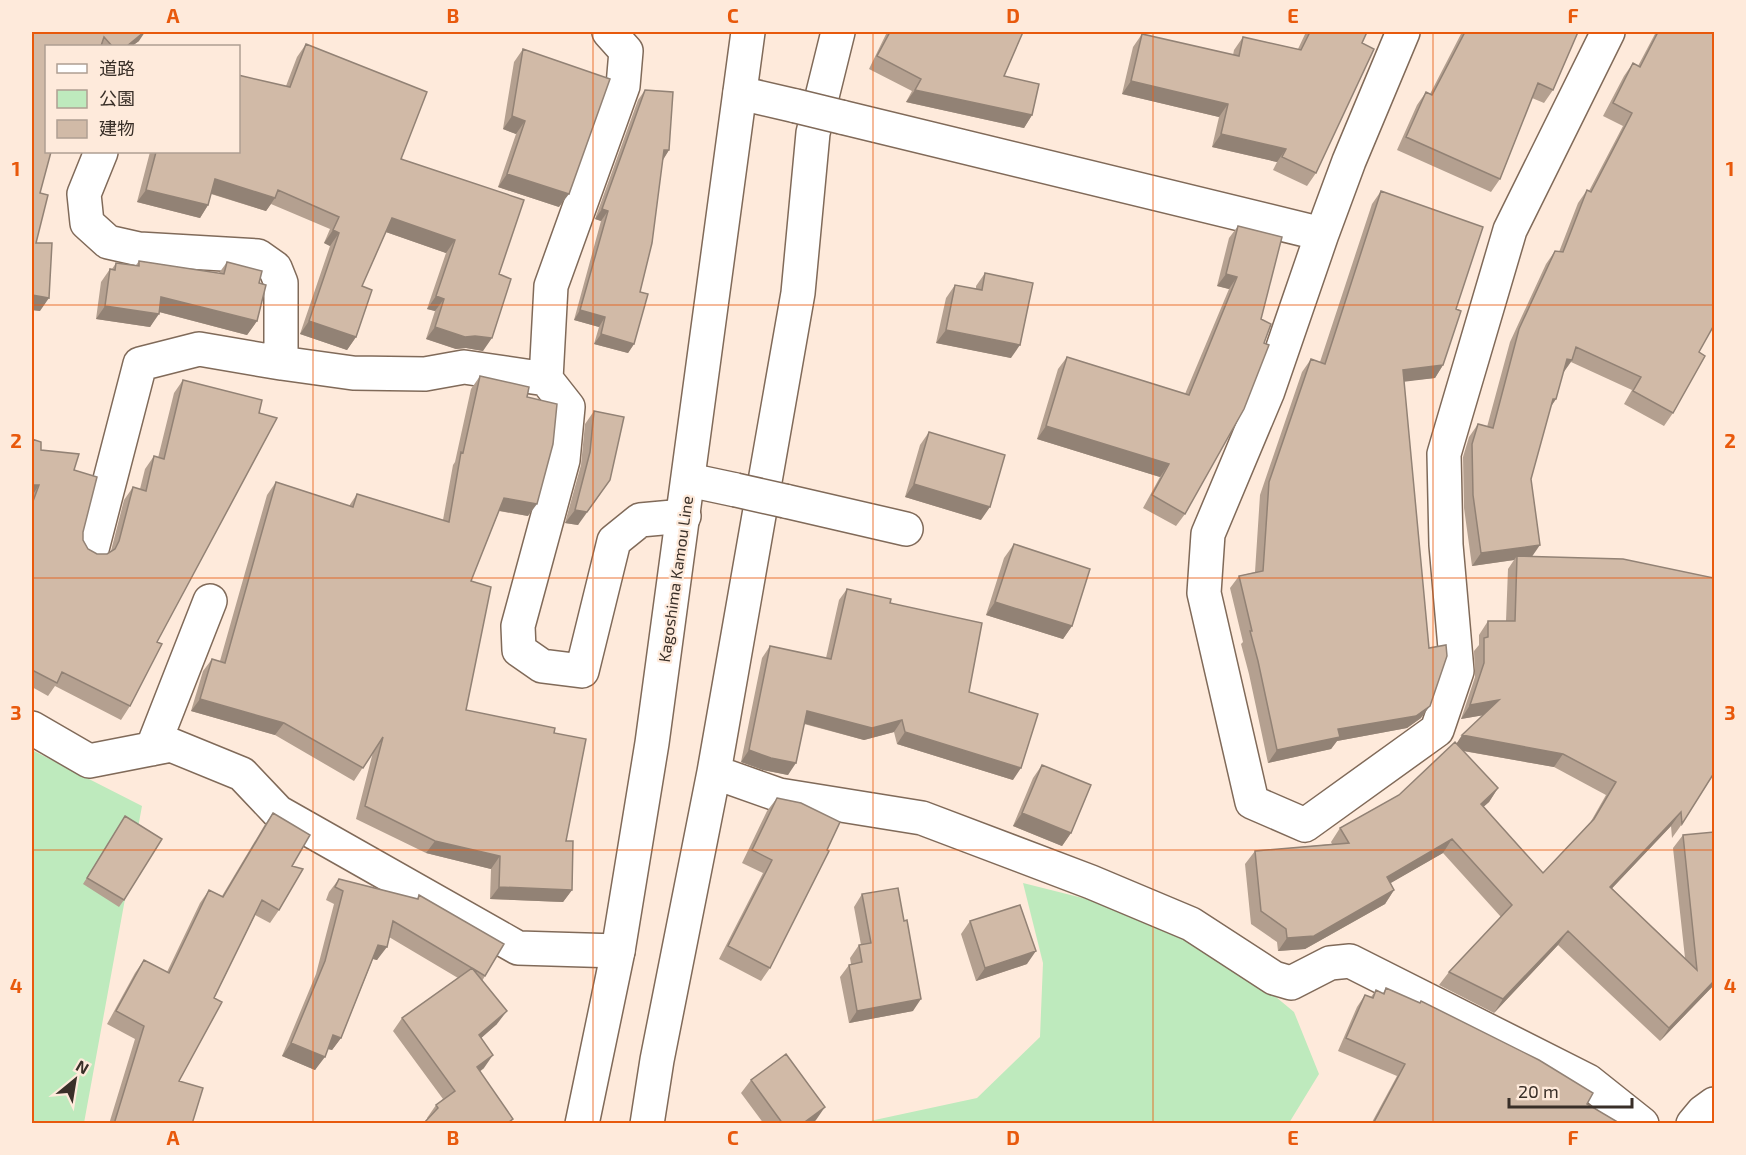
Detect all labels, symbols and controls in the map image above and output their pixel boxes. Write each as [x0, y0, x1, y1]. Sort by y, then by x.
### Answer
text: A [166, 3, 180, 27]
text: B [447, 3, 459, 27]
text: C [727, 3, 739, 27]
text: D [1006, 3, 1020, 27]
text: E [1287, 3, 1299, 27]
text: F [1567, 3, 1579, 27]
legend [45, 45, 240, 153]
text: 道路 [99, 57, 135, 79]
text: 公園 [99, 87, 135, 109]
text: 建物 [99, 117, 135, 139]
text: 1 [12, 156, 20, 180]
text: 1 [1726, 156, 1734, 180]
text: 2 [10, 428, 22, 452]
text: 2 [1724, 428, 1736, 452]
street label: Kagoshima Kamou Line [654, 494, 696, 664]
text: 3 [10, 700, 22, 724]
text: 3 [1724, 700, 1736, 724]
text: 4 [10, 973, 23, 997]
text: 4 [1724, 973, 1737, 997]
north arrow [45, 1050, 105, 1110]
text: N [73, 1055, 93, 1078]
scale bar [1509, 1071, 1632, 1109]
text: 20 m [1518, 1080, 1559, 1102]
text: A [166, 1125, 180, 1149]
text: B [447, 1125, 459, 1149]
text: C [727, 1125, 739, 1149]
text: D [1006, 1125, 1020, 1149]
text: E [1287, 1125, 1299, 1149]
text: F [1567, 1125, 1579, 1149]

